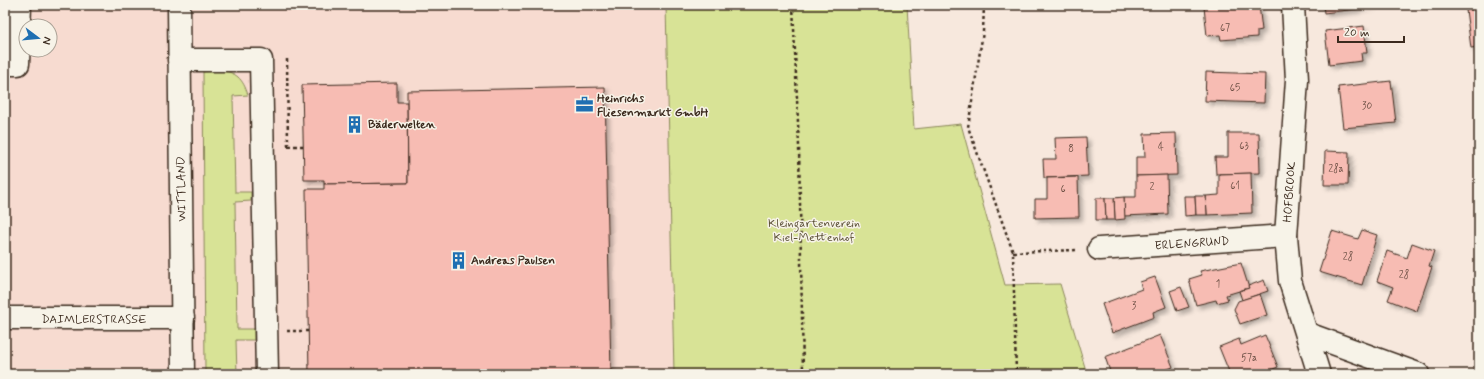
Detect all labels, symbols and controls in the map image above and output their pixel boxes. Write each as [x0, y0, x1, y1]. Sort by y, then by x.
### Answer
north arrow [18, 18, 58, 58]
scale bar [1338, 18, 1404, 44]
house number: 67 [1220, 22, 1230, 35]
text: 20 m [1344, 25, 1370, 41]
text: N [39, 35, 54, 46]
house number: 65 [1230, 82, 1240, 95]
place label: Heinrichs Fliesenmarkt GmbH [597, 91, 709, 121]
office icon: Heinrichs Fliesenmarkt GmbH [574, 95, 594, 115]
house number: 30 [1362, 100, 1372, 113]
building icon: Bäderwelten [345, 114, 365, 134]
place label: Bäderwelten [368, 117, 436, 133]
house number: 63 [1239, 140, 1249, 153]
house number: 4 [1158, 141, 1164, 154]
house number: 8 [1068, 143, 1074, 156]
street label: WITTLAND [173, 156, 191, 222]
street label: HOFBROOK [1280, 161, 1300, 223]
house number: 28a [1328, 162, 1344, 176]
house number: 61 [1230, 180, 1240, 193]
house number: 2 [1150, 181, 1155, 194]
house number: 6 [1060, 183, 1066, 196]
park label: Kleingartenverein Kiel-Mettenhof [768, 216, 860, 246]
street label: ERLENGRUND [1154, 233, 1230, 255]
building icon: Andreas Paulsen [448, 250, 468, 270]
house number: 28 [1343, 250, 1353, 264]
place label: Andreas Paulsen [471, 253, 555, 269]
house number: 28 [1399, 268, 1409, 282]
house number: 1 [1216, 278, 1220, 291]
house number: 3 [1132, 300, 1137, 313]
street label: DAIMLERSTRASSE [41, 312, 147, 328]
house number: 57a [1241, 352, 1257, 365]

